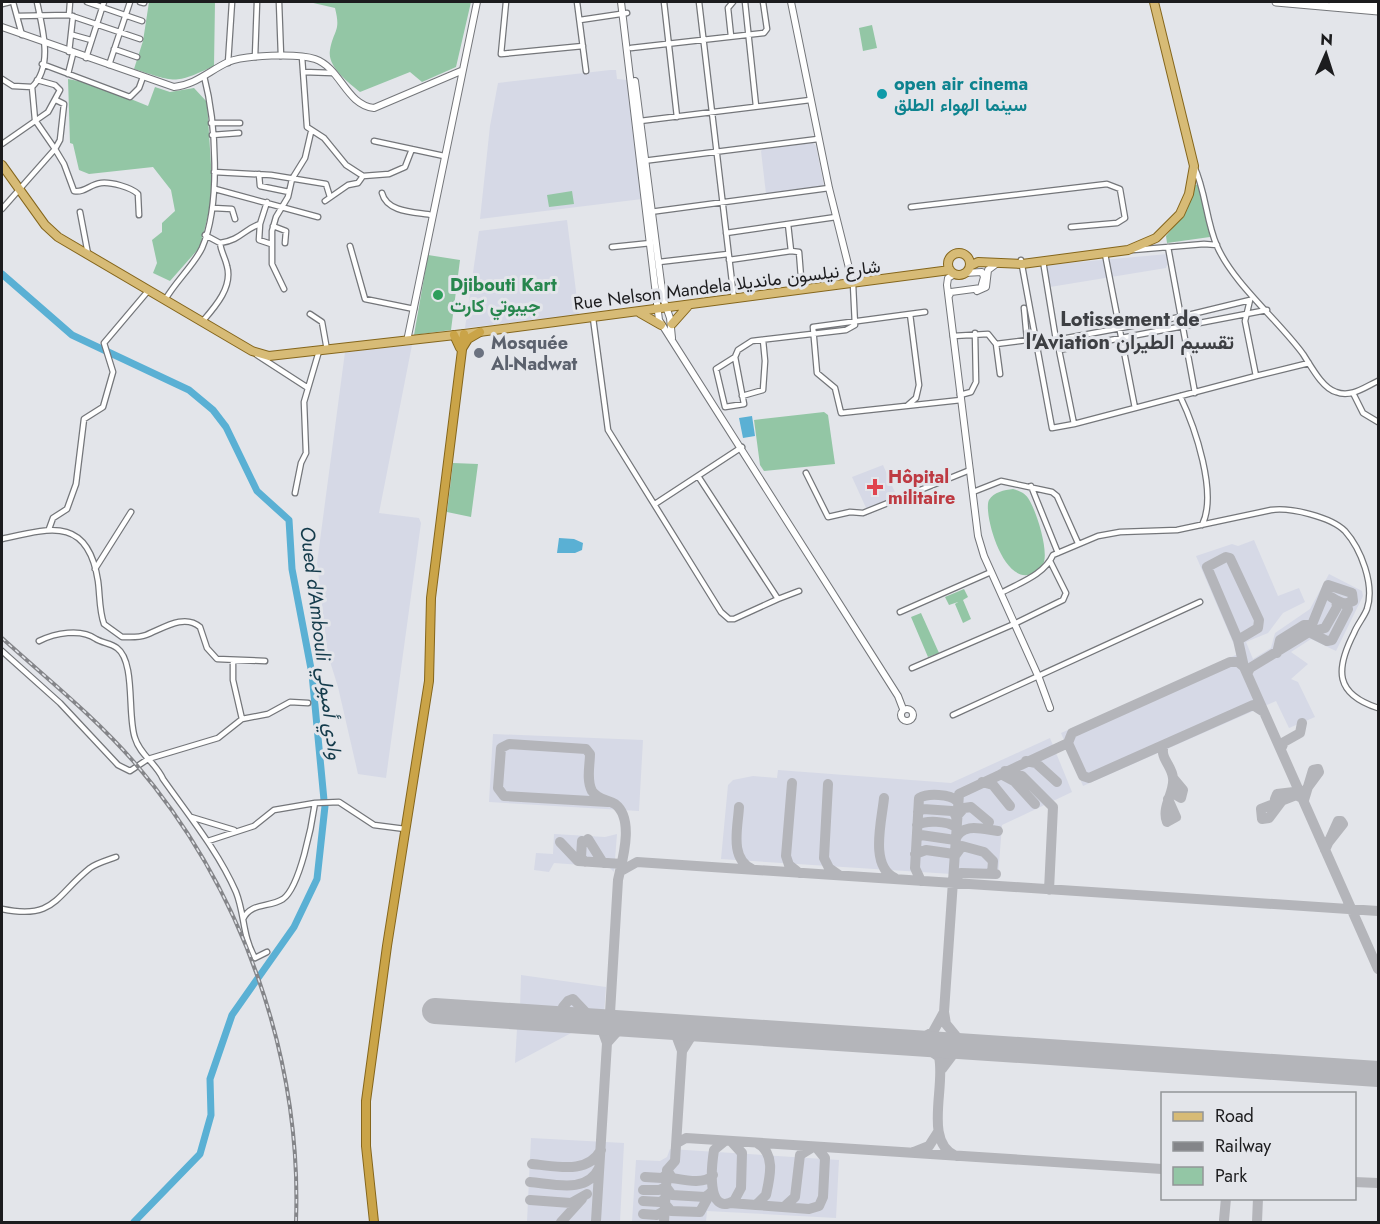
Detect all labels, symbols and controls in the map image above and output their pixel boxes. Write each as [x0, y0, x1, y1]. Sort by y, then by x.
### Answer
north arrow [1296, 24, 1356, 84]
text: N [1320, 28, 1334, 51]
place label: open air cinema سينما الهواء الطلق [894, 71, 1028, 118]
marker: open air cinema سينما الهواء الطلق [875, 87, 889, 101]
street label: Rue Nelson Mandela شارع نيلسون مانديلا [572, 253, 882, 317]
place label: Djibouti Kart جيبوتي كارت [450, 272, 557, 321]
marker: Djibouti Kart جيبوتي كارت [431, 288, 445, 302]
district label: Lotissement de l'Aviation تقسيم الطيران [1026, 305, 1234, 357]
place label: Mosquée Al-Nadwat [490, 330, 578, 377]
marker: Mosquée Al-Nadwat [472, 346, 486, 360]
place label: Hôpital militaire [888, 464, 955, 511]
marker: Hôpital militaire [866, 478, 884, 496]
water label: Oued d'Ambouli وادي أمبولي [290, 525, 350, 762]
legend [1161, 1092, 1356, 1200]
text: Road [1215, 1103, 1254, 1129]
text: Railway [1215, 1133, 1271, 1159]
text: Park [1215, 1163, 1247, 1189]

